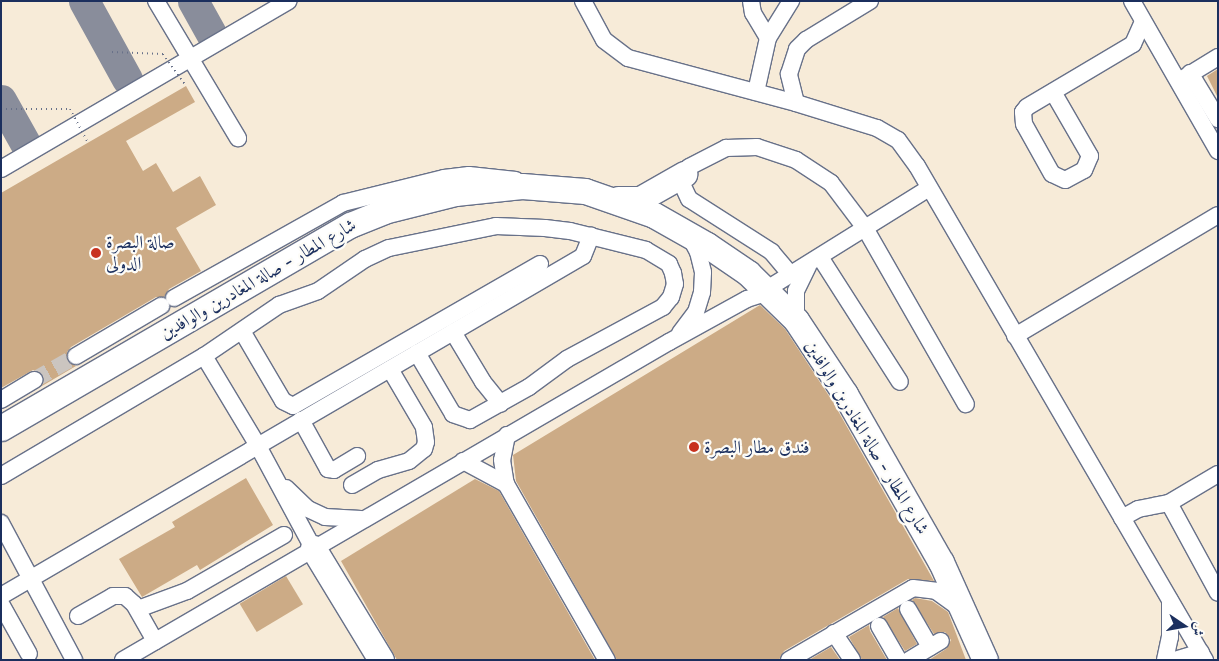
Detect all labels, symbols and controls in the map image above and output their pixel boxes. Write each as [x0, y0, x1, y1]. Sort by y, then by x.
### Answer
street label: شارع المطار - صالة المغادرين والوافدين [156, 214, 360, 344]
place label: صالة البصرة الدولى [106, 232, 175, 274]
marker: صالة البصرة الدولى [90, 247, 102, 259]
street label: شارع المطار - صالة المغادرين والوافدين [800, 336, 934, 538]
place label: فندق مطار البصرة [704, 436, 810, 458]
marker: فندق مطار البصرة [688, 441, 700, 453]
north arrow [1159, 601, 1209, 651]
text: ش [1188, 620, 1209, 638]

